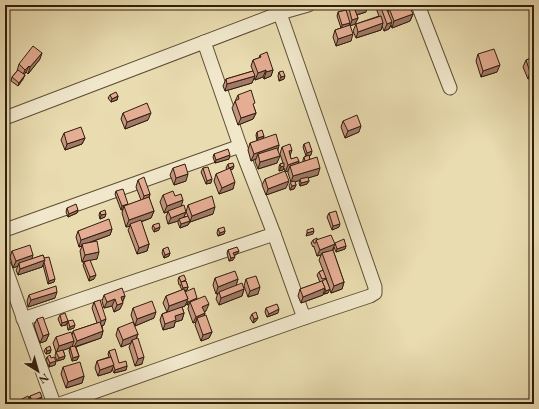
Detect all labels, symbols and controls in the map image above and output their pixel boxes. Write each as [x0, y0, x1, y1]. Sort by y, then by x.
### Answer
north arrow [18, 351, 58, 391]
text: N [36, 371, 52, 387]

